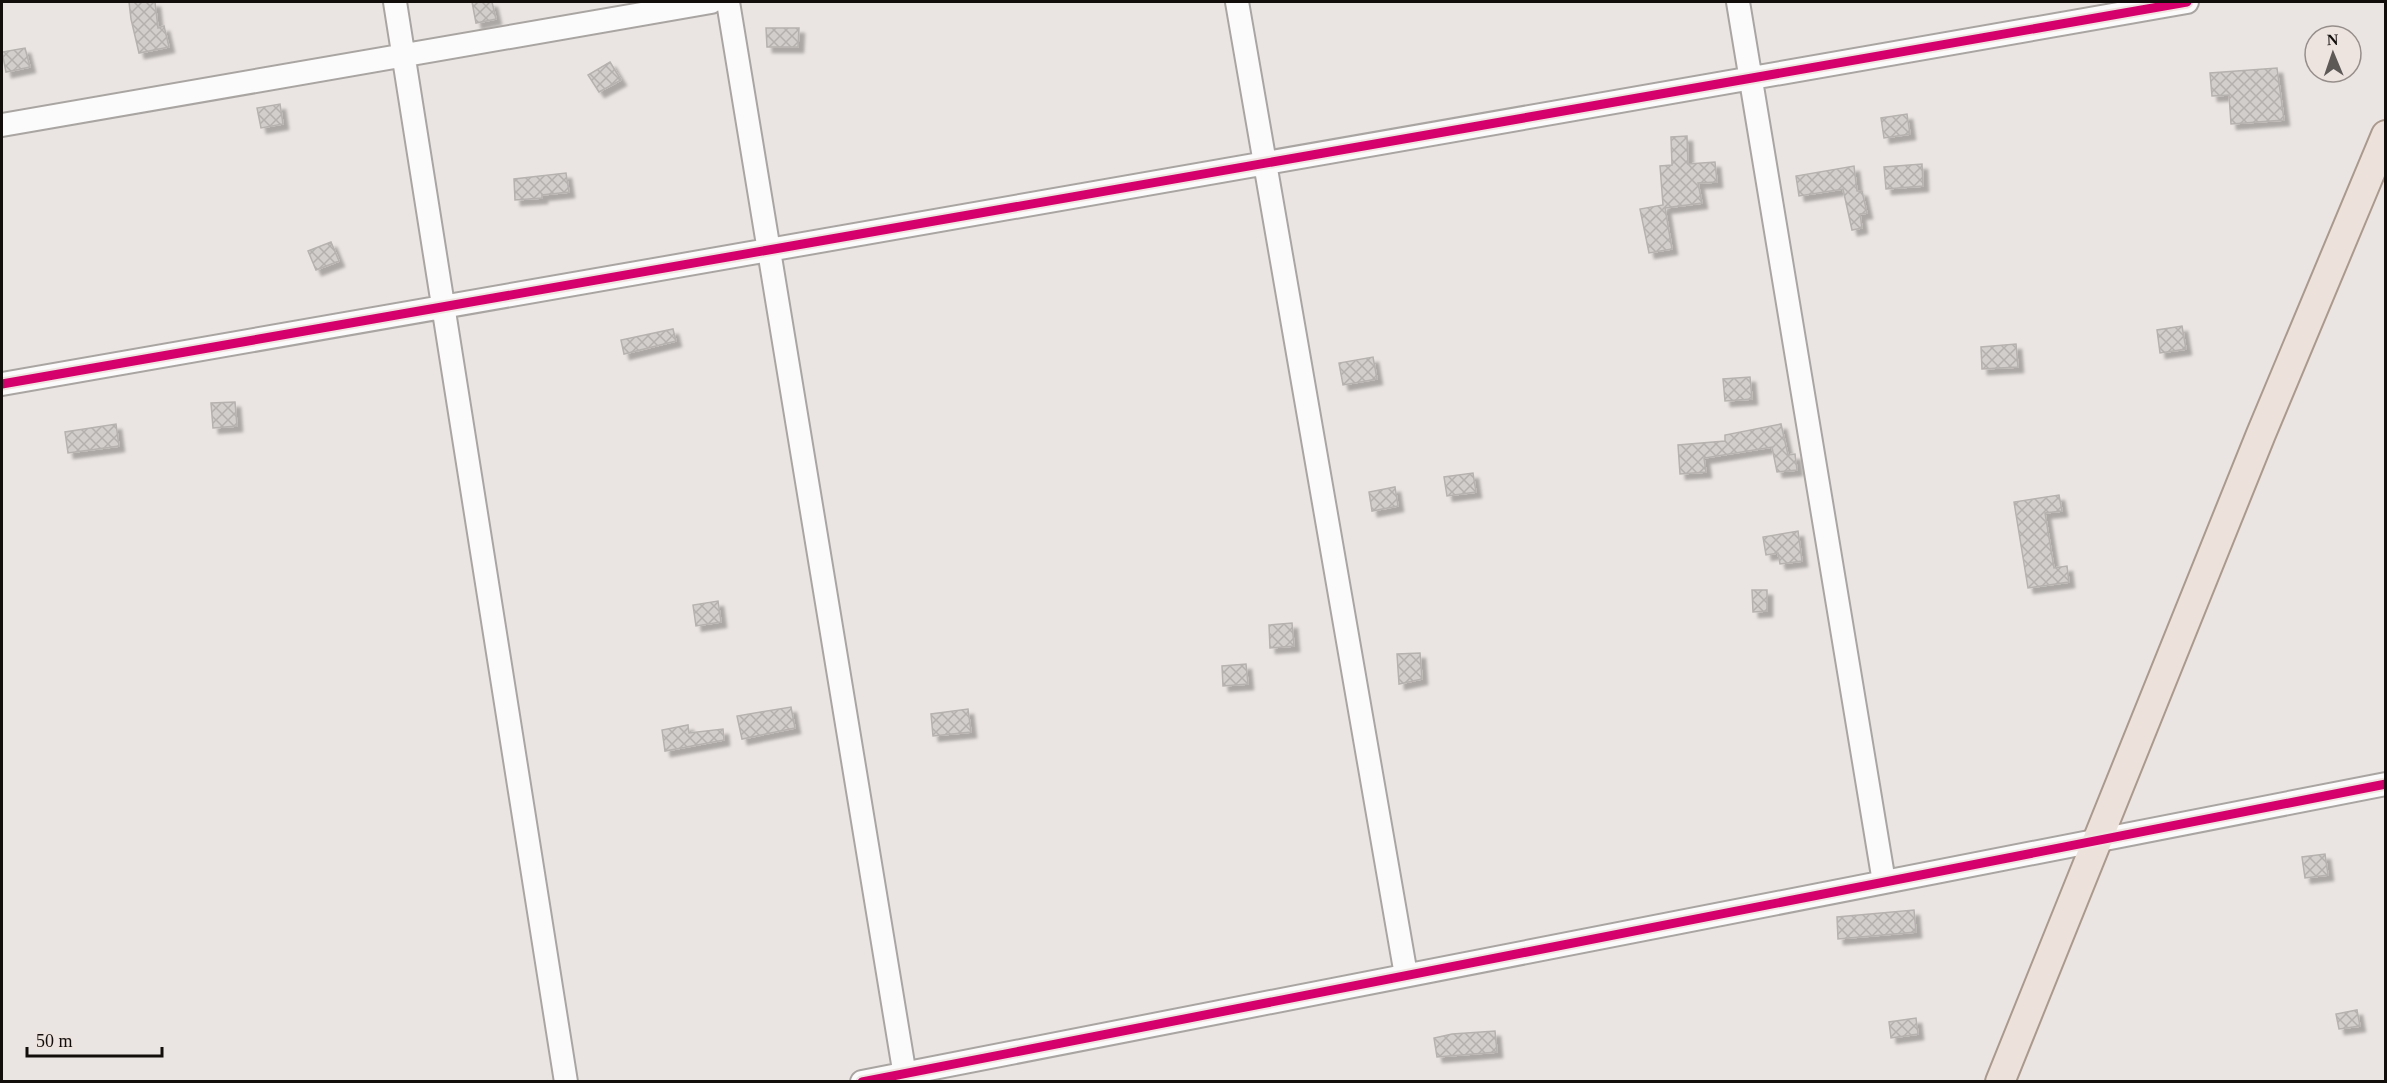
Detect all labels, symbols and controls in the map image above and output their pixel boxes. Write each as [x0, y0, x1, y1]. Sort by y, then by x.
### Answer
north arrow [2303, 24, 2363, 84]
text: N [2326, 31, 2339, 48]
scale bar [27, 1020, 162, 1058]
text: 50 m [36, 1031, 73, 1051]

